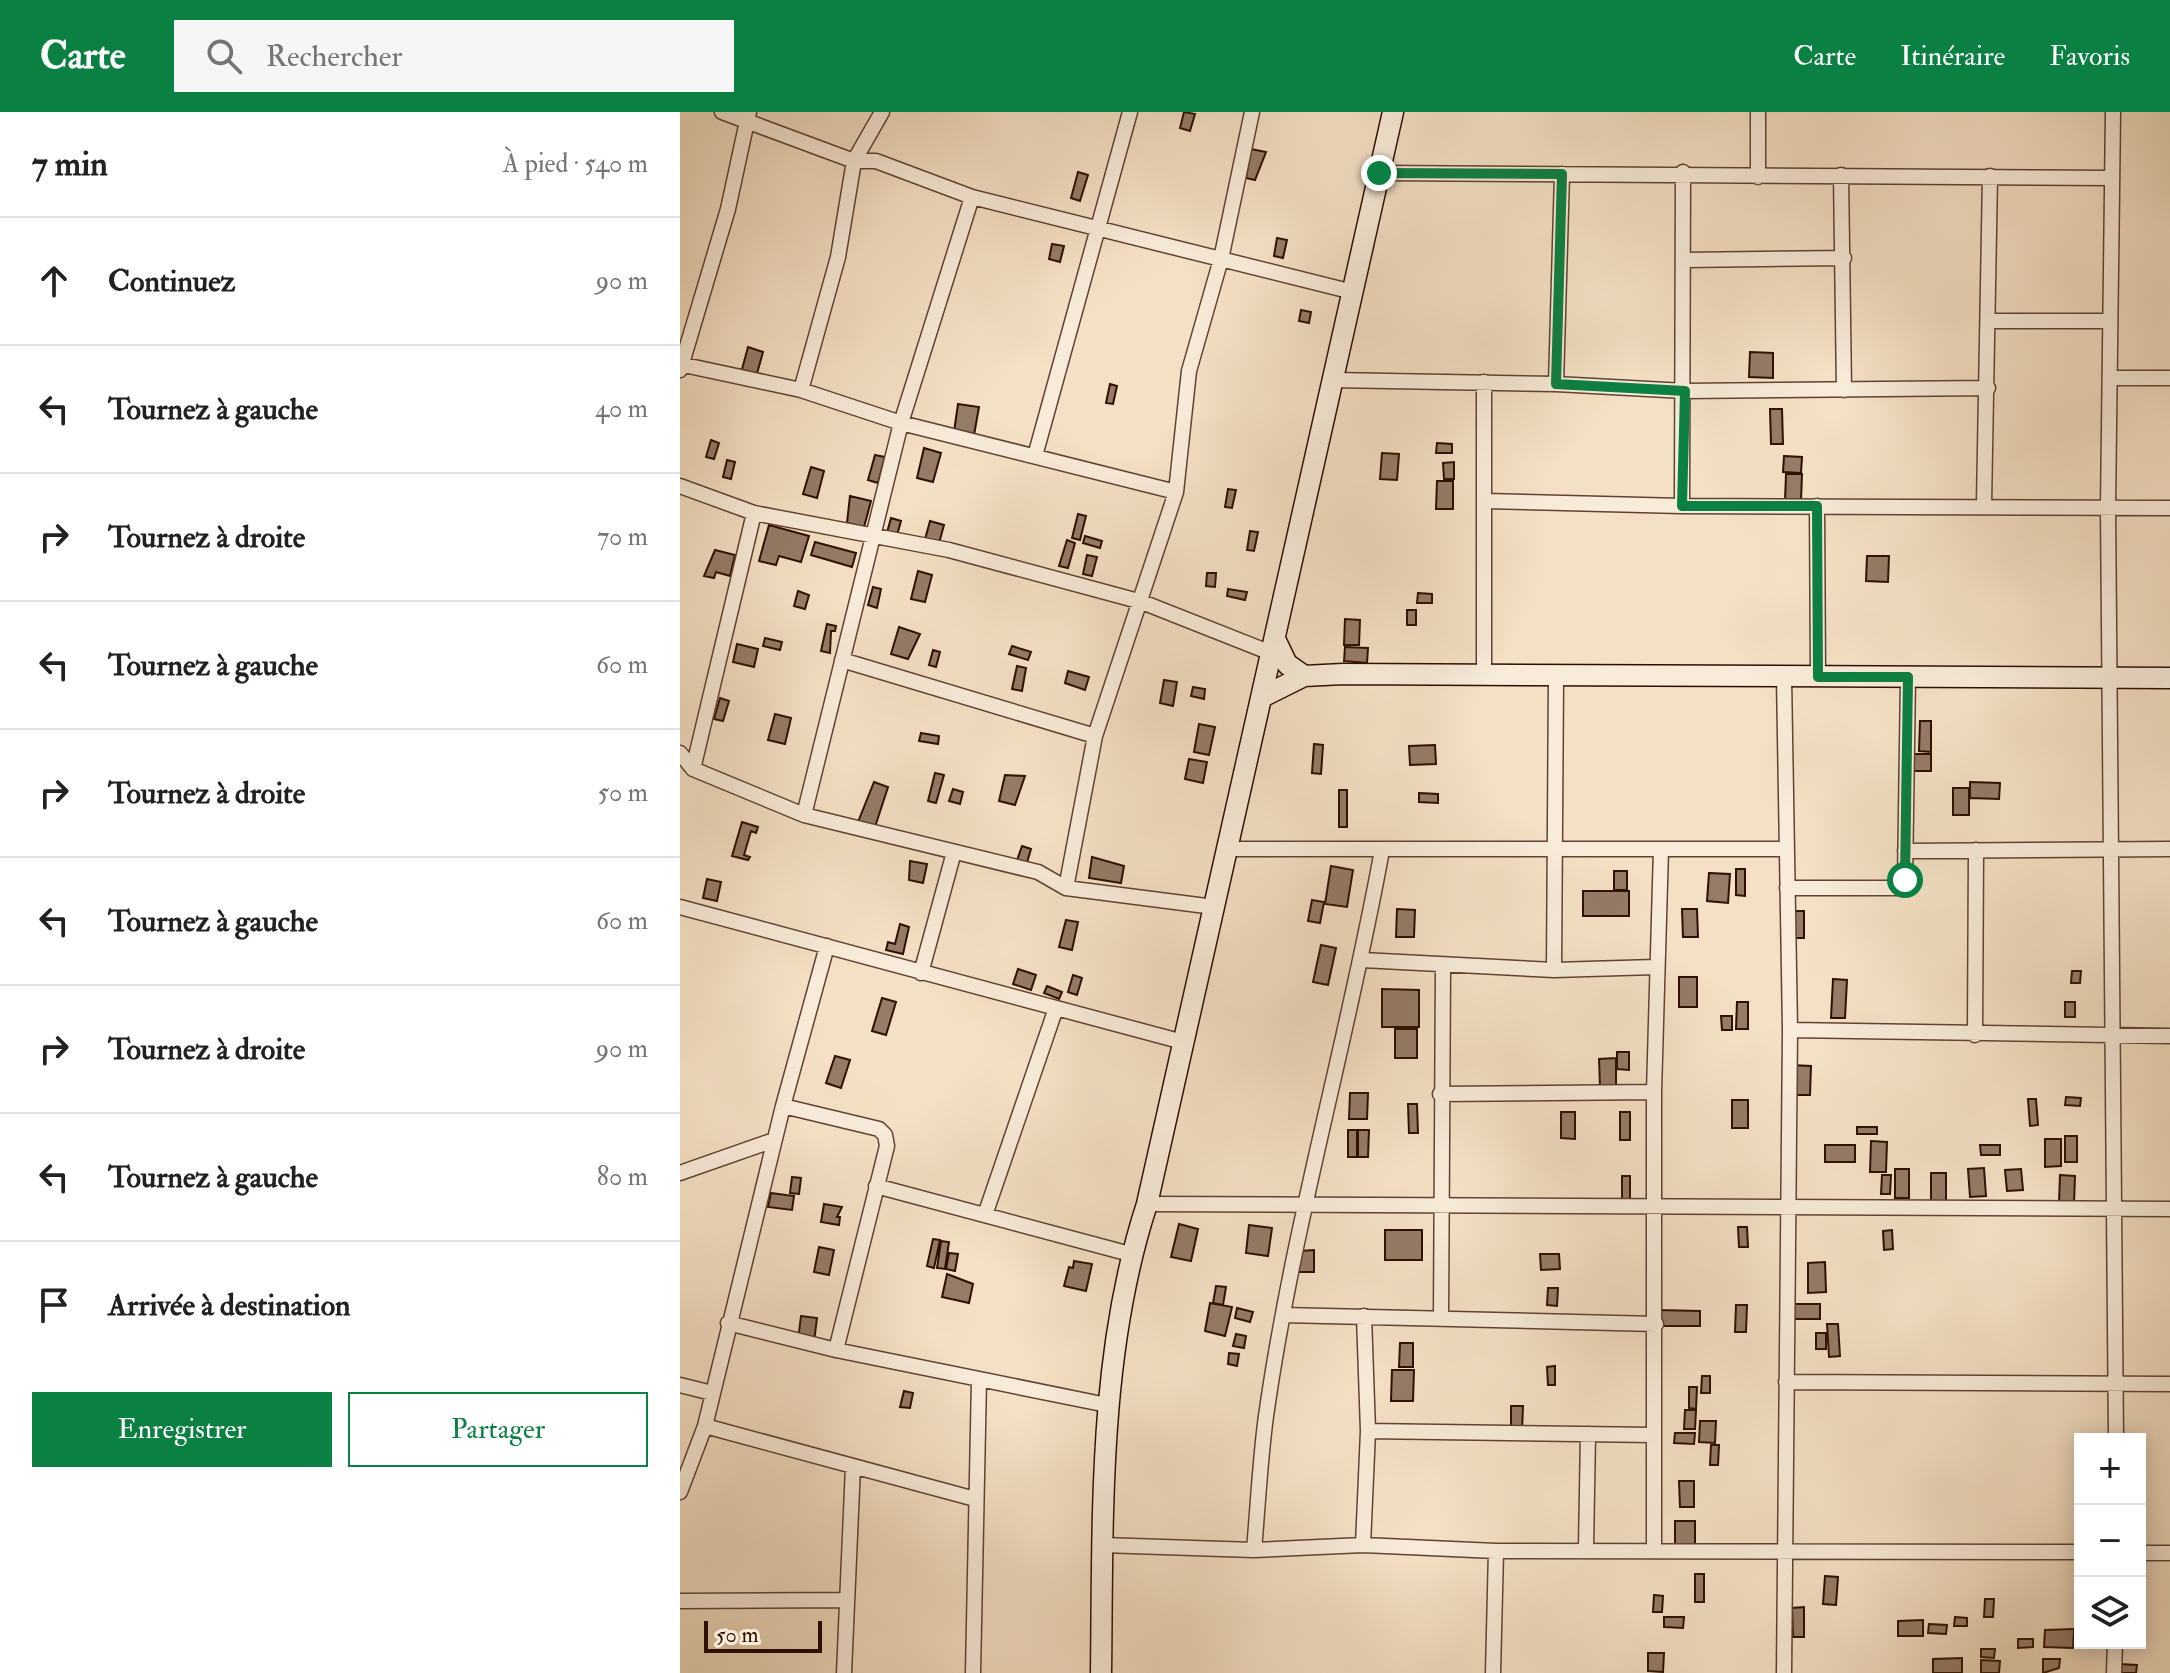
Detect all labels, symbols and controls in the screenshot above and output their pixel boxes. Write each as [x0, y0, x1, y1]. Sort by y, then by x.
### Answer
search box [174, 20, 734, 92]
text: Carte [40, 32, 126, 80]
icon: search [202, 34, 246, 78]
text: Rechercher [266, 38, 402, 75]
text: Carte [1793, 39, 1856, 74]
text: Itinéraire [1900, 39, 2005, 74]
text: Favoris [2049, 39, 2130, 74]
text: 7 min [32, 143, 108, 186]
text: À pied · 540 m [503, 148, 648, 180]
route end [1361, 155, 1397, 191]
icon: ahead [32, 259, 76, 303]
text: Continuez [108, 263, 235, 300]
text: 90 m [596, 265, 648, 297]
icon: left [32, 387, 76, 431]
text: Tournez à gauche [108, 391, 318, 428]
text: 40 m [595, 393, 648, 425]
icon: right [32, 515, 76, 559]
text: Tournez à droite [108, 519, 305, 556]
text: 70 m [597, 521, 648, 553]
icon: left [32, 643, 76, 687]
text: Tournez à gauche [108, 647, 318, 684]
text: 60 m [596, 649, 648, 681]
icon: right [32, 771, 76, 815]
text: Tournez à droite [108, 775, 305, 812]
text: 50 m [598, 777, 648, 809]
route start [1887, 862, 1923, 898]
icon: left [32, 899, 76, 943]
text: Tournez à gauche [108, 903, 318, 940]
text: 60 m [596, 905, 648, 937]
icon: right [32, 1027, 76, 1071]
text: Tournez à droite [108, 1031, 305, 1068]
text: 90 m [596, 1033, 648, 1065]
icon: left [32, 1155, 76, 1199]
text: Tournez à gauche [108, 1159, 318, 1196]
text: 80 m [597, 1161, 648, 1193]
icon: arrive [32, 1283, 76, 1327]
text: Arrivée à destination [108, 1287, 351, 1324]
button: Enregistrer [32, 1392, 332, 1467]
button: Partager [348, 1392, 648, 1467]
map controls [2074, 1433, 2146, 1649]
button: + [2074, 1433, 2146, 1505]
button: − [2074, 1505, 2146, 1577]
button: layers [2074, 1577, 2146, 1649]
scale bar [704, 1617, 822, 1653]
text: 50 m [716, 1621, 758, 1649]

